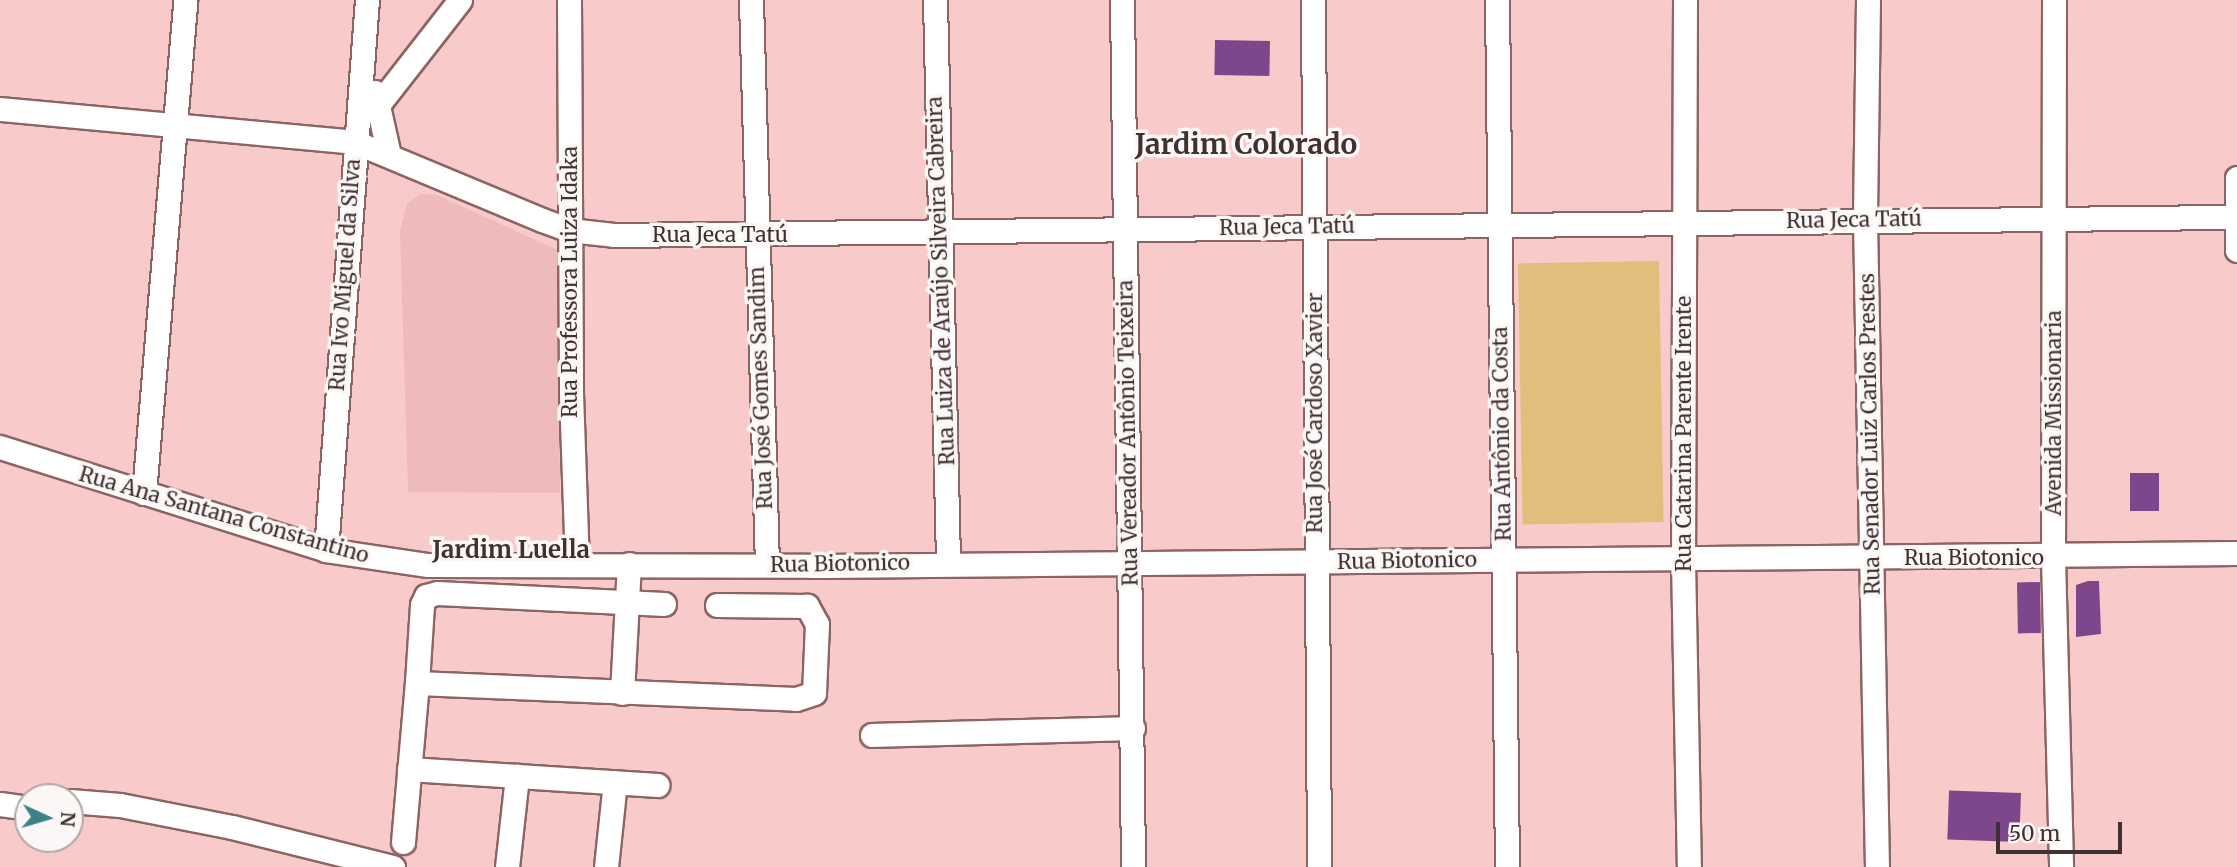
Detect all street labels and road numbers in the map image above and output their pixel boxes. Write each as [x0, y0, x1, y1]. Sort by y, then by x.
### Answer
street label: Rua Luiza de Araújo Silveira Cabreira [922, 96, 960, 466]
street label: Rua Professora Luiza Idaka [557, 146, 583, 418]
street label: Rua Ivo Miguel da Silva [324, 158, 366, 392]
street label: Rua Jeca Tatú [1786, 206, 1922, 234]
street label: Rua Jeca Tatú [1219, 213, 1355, 241]
street label: Rua Jeca Tatú [652, 222, 788, 248]
street label: Rua José Gomes Sandim [744, 266, 778, 510]
street label: Rua Senador Luiz Carlos Prestes [1855, 273, 1885, 595]
street label: Rua Vereador Antônio Teixeira [1113, 280, 1143, 586]
street label: Rua José Cardoso Xavier [1302, 292, 1328, 534]
street label: Rua Catarina Parente Irente [1671, 296, 1697, 572]
street label: Avenida Missionaria [2041, 310, 2067, 516]
street label: Rua Antônio da Costa [1488, 326, 1516, 542]
street label: Rua Ana Santana Constantino [76, 461, 372, 569]
street label: Rua Biotonico [1904, 545, 2044, 571]
street label: Rua Biotonico [1337, 547, 1477, 575]
street label: Rua Biotonico [770, 550, 910, 578]

